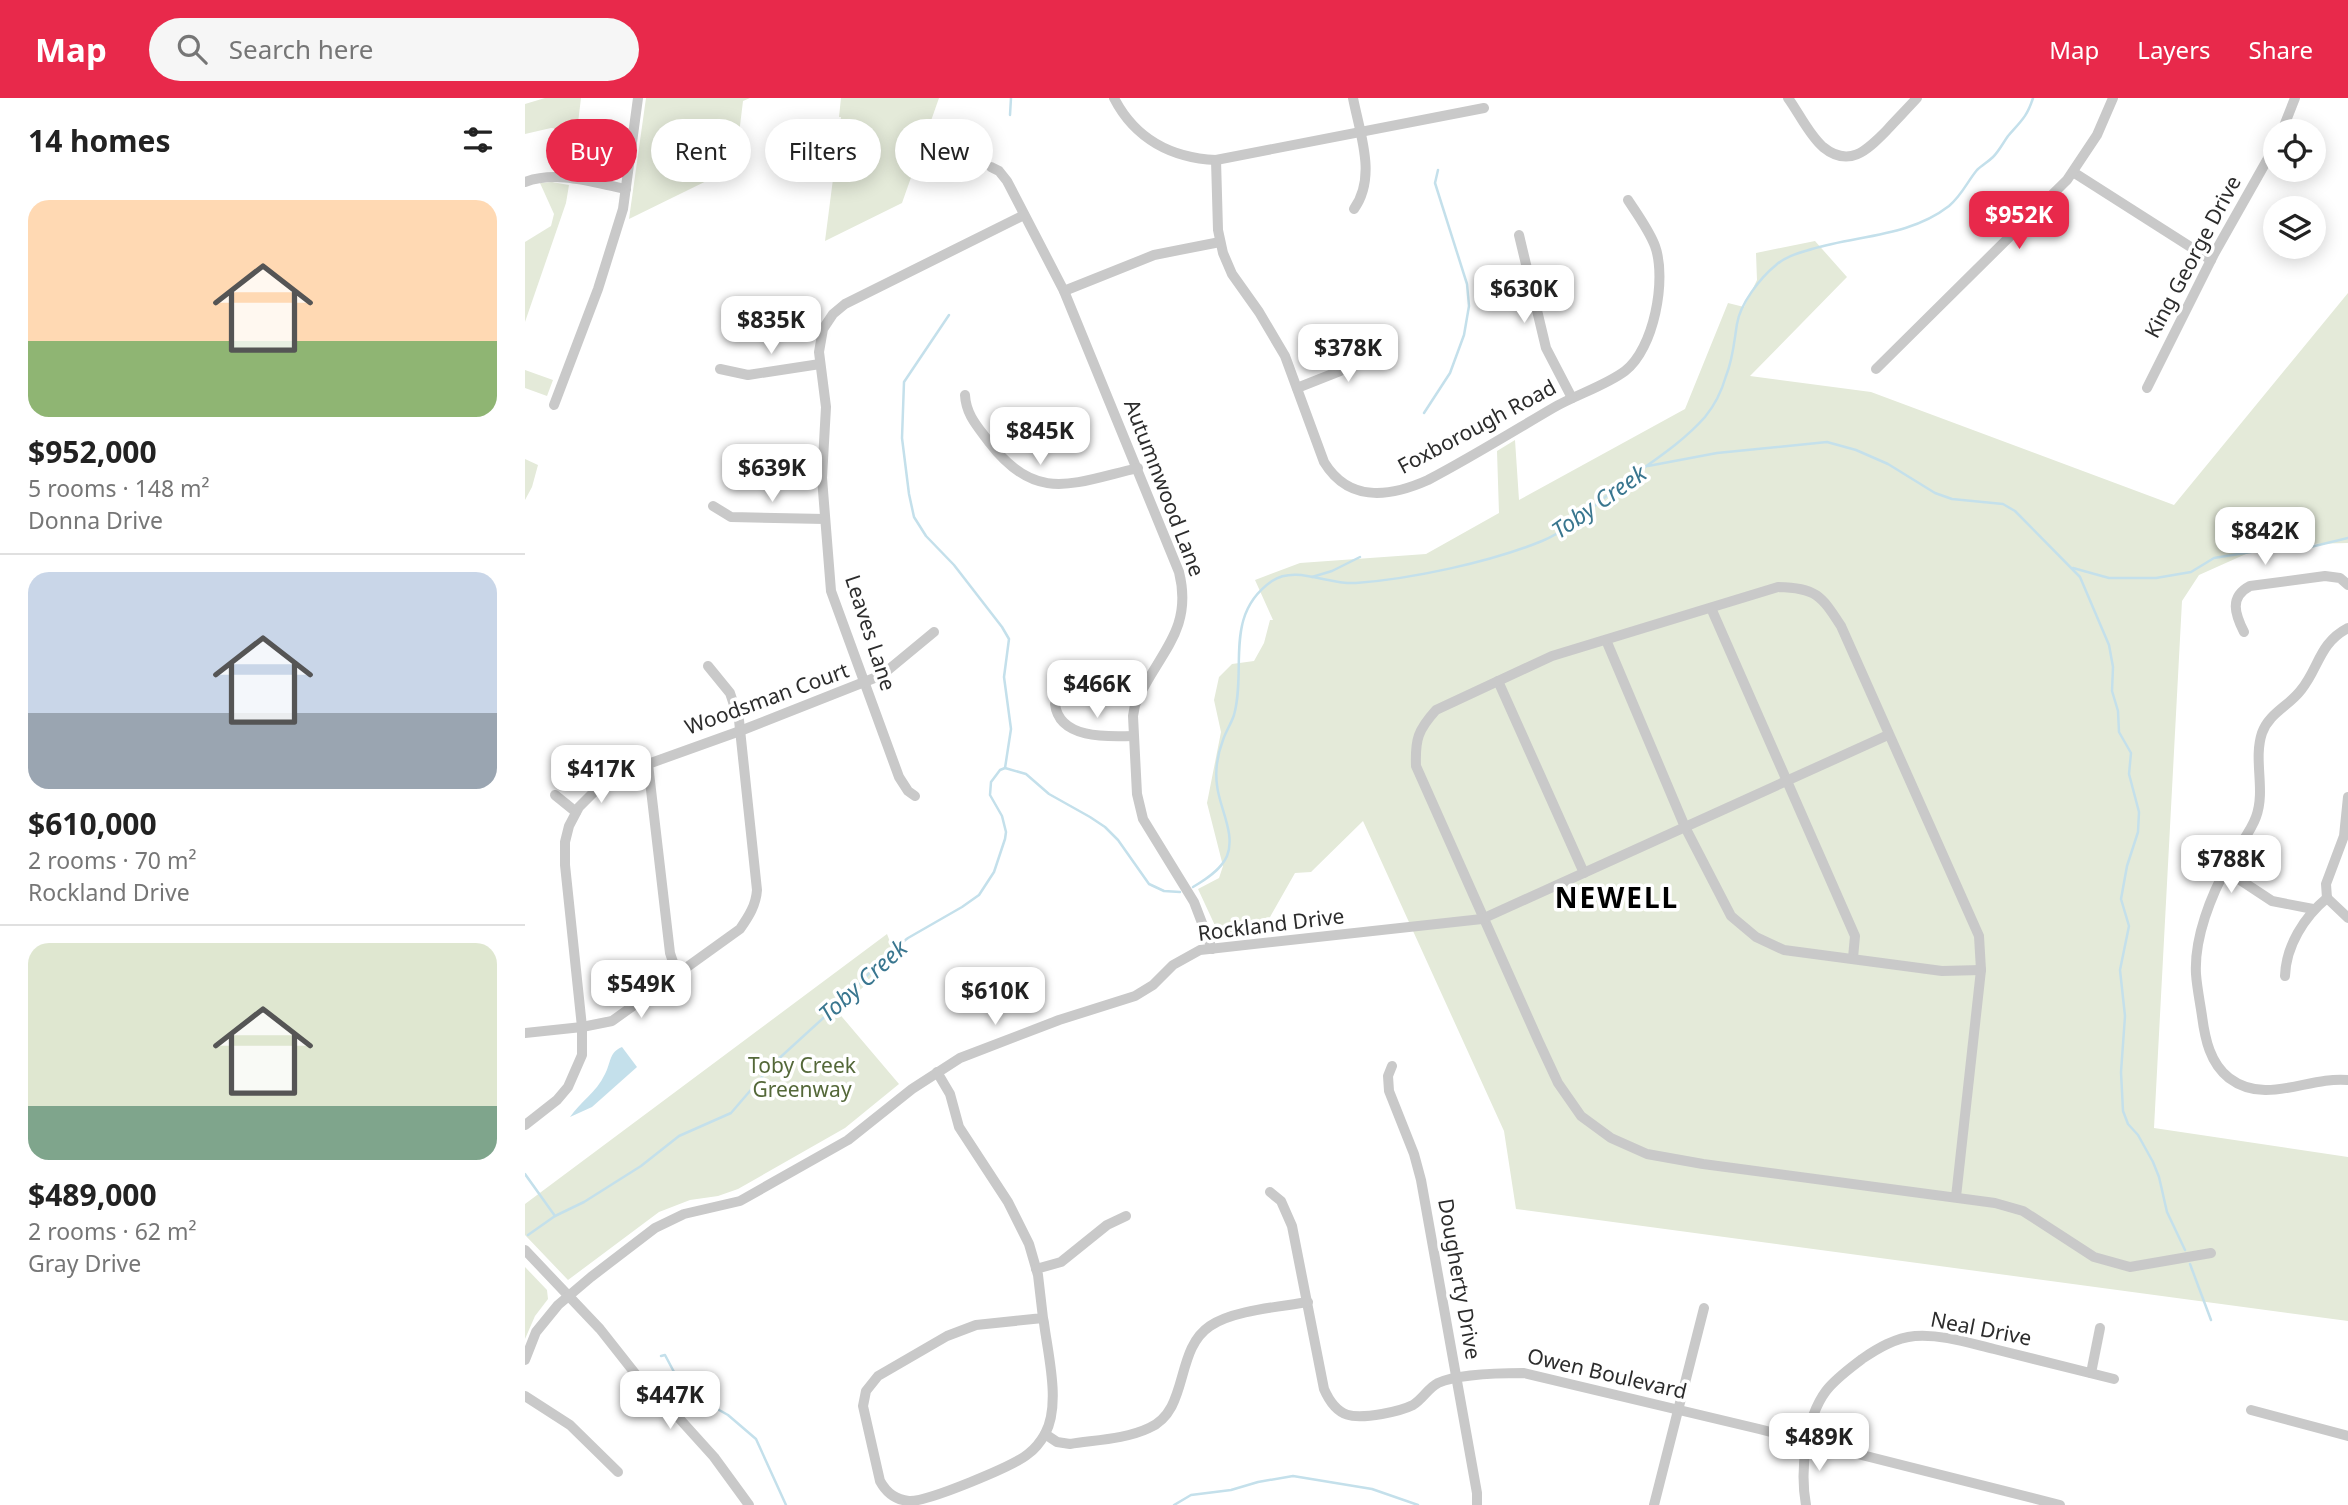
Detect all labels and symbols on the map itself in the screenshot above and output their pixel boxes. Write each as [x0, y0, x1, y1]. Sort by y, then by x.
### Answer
street label: King George Drive [2137, 170, 2247, 343]
pin: $952K [1970, 192, 2068, 251]
pin: $630K [1475, 266, 1573, 325]
pin: $835K [722, 296, 820, 356]
pin: $378K [1299, 324, 1397, 384]
street label: Foxborough Road [1392, 373, 1561, 480]
street label: Autumnwood Lane [1118, 395, 1212, 580]
pin: $845K [991, 408, 1089, 467]
pin: $639K [723, 444, 821, 504]
water label: Toby Creek [1545, 456, 1654, 546]
pin: $842K [2216, 508, 2314, 567]
street label: Leaves Lane [839, 571, 903, 694]
street label: Woodsman Court [681, 655, 853, 741]
pin: $466K [1048, 660, 1146, 720]
pin: $417K [552, 746, 650, 805]
pin: $788K [2182, 836, 2280, 895]
district label: NEWELL [1555, 878, 1679, 916]
street label: Rockland Drive [1196, 901, 1346, 947]
water label: Toby Creek [811, 931, 915, 1029]
pin: $549K [592, 960, 690, 1020]
pin: $610K [946, 968, 1044, 1027]
park label: Toby Creek Greenway [748, 1051, 857, 1103]
street label: Dougherty Drive [1432, 1196, 1488, 1362]
street label: Neal Drive [1928, 1305, 2034, 1352]
street label: Owen Boulevard [1525, 1341, 1690, 1405]
pin: $447K [621, 1372, 719, 1431]
pin: $489K [1770, 1414, 1868, 1473]

